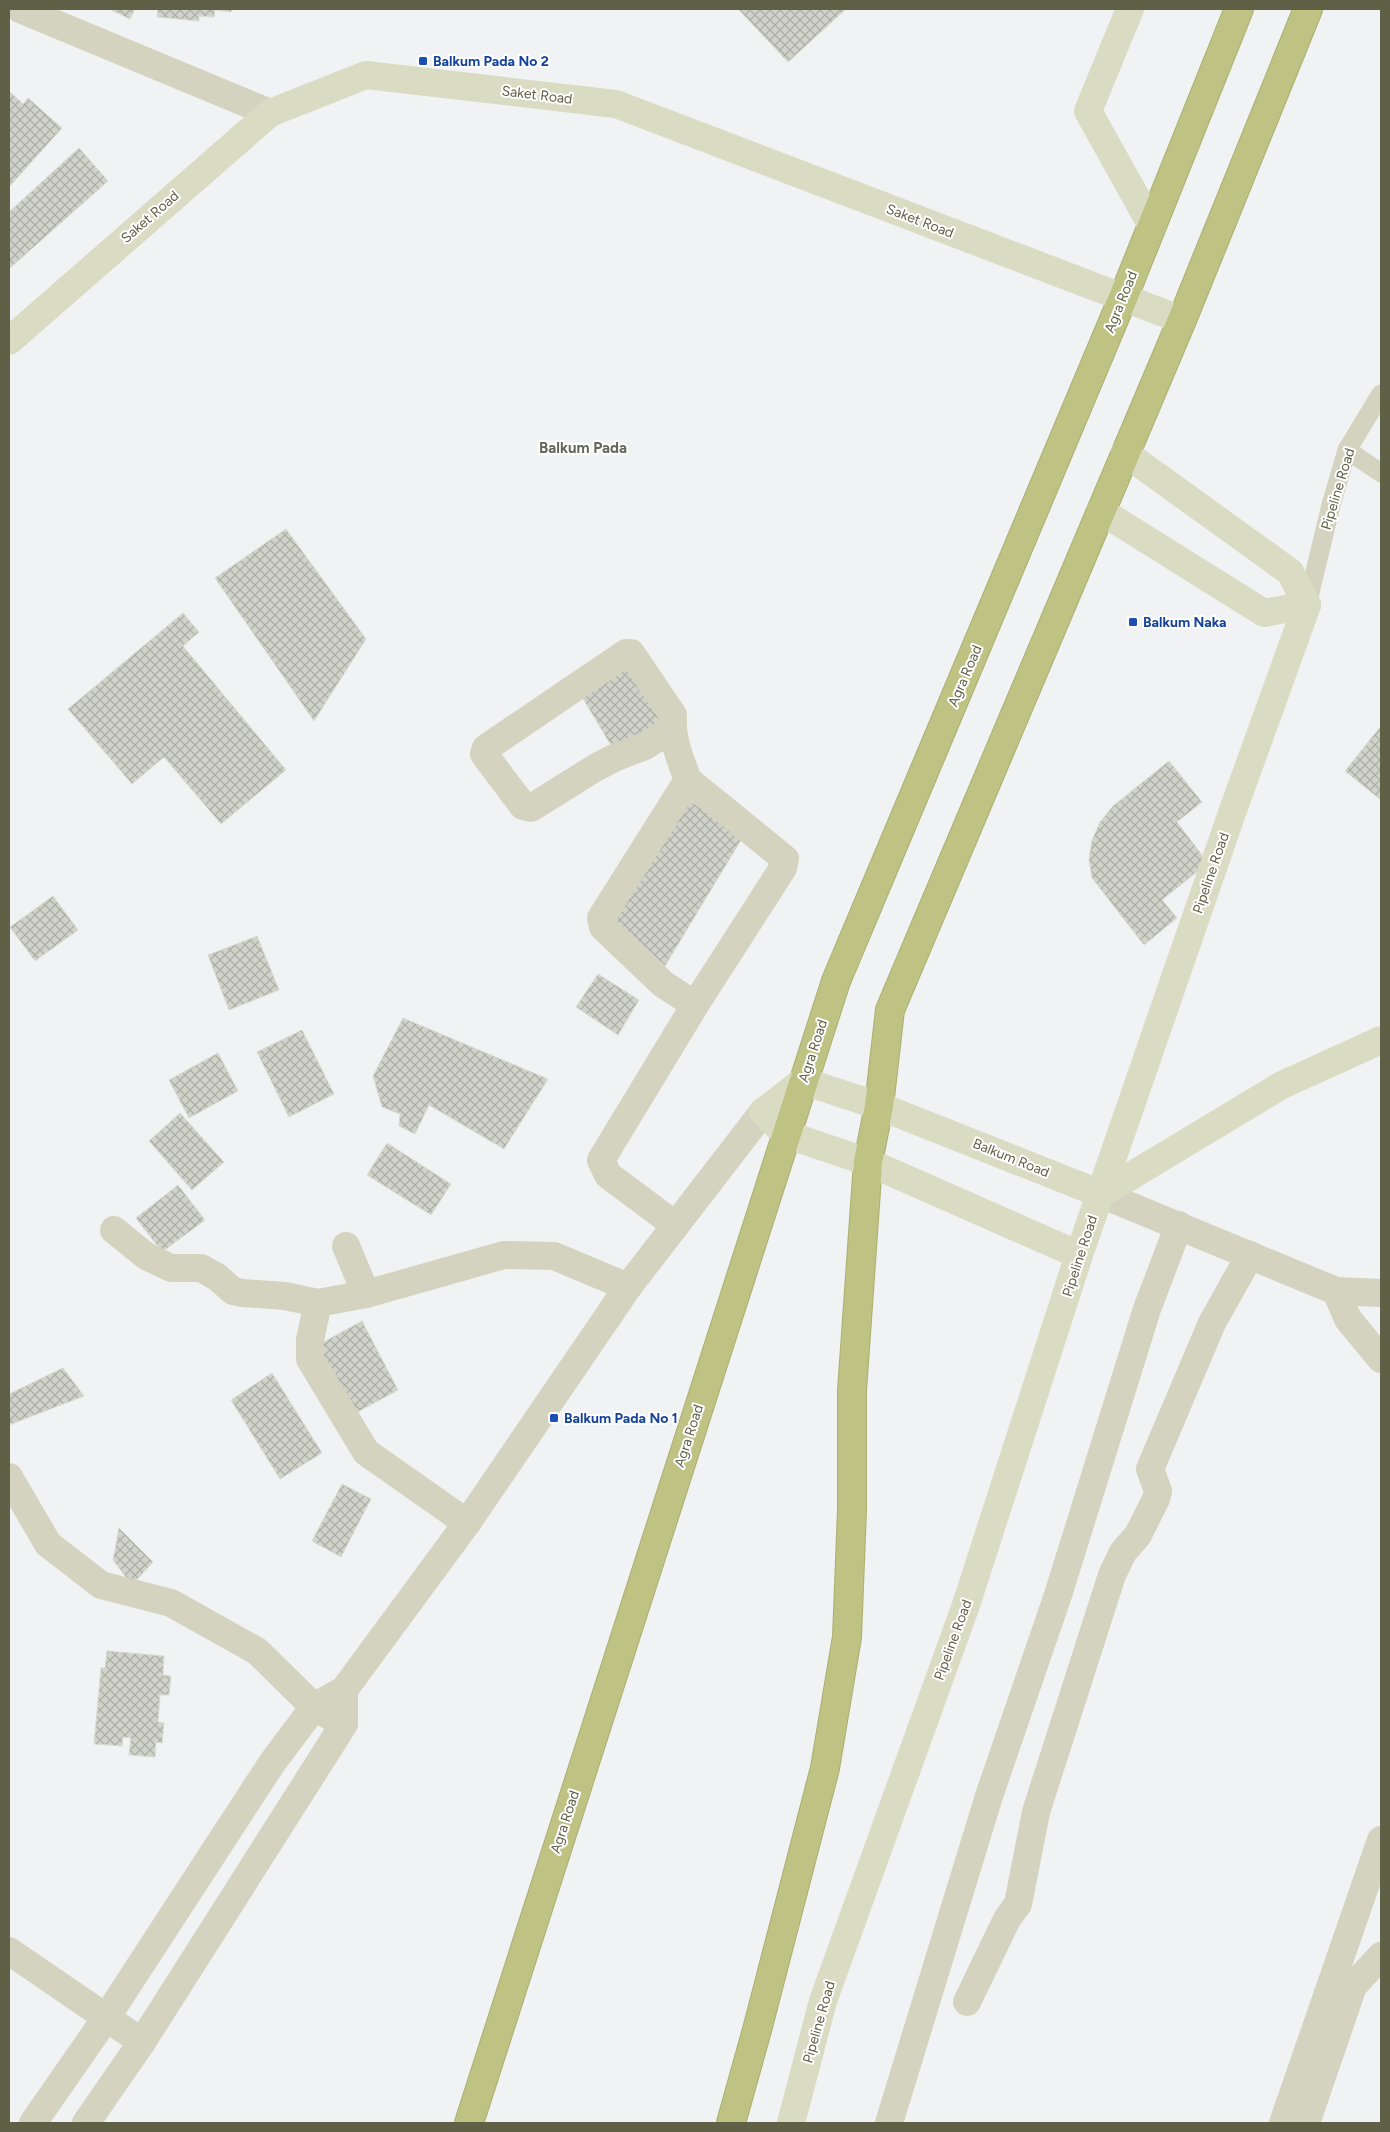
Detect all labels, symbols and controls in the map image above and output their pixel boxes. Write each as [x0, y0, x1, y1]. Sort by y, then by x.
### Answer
place label: Balkum Pada No 2 [433, 53, 549, 70]
marker: Balkum Pada No 2 [417, 55, 429, 67]
street label: Saket Road [501, 82, 573, 108]
street label: Saket Road [118, 187, 182, 247]
street label: Saket Road [884, 200, 956, 242]
street label: Agra Road [1101, 269, 1141, 335]
district label: Balkum Pada [539, 439, 627, 457]
street label: Pipeline Road [1317, 446, 1359, 532]
place label: Balkum Naka [1143, 614, 1226, 631]
marker: Balkum Naka [1127, 616, 1139, 628]
street label: Agra Road [944, 643, 986, 709]
street label: Pipeline Road [1189, 830, 1233, 916]
street label: Agra Road [795, 1017, 831, 1085]
street label: Balkum Road [970, 1135, 1052, 1181]
street label: Pipeline Road [1059, 1213, 1101, 1299]
street label: Agra Road [671, 1402, 707, 1470]
place label: Balkum Pada No 1 [564, 1410, 678, 1427]
marker: Balkum Pada No 1 [548, 1412, 560, 1424]
street label: Pipeline Road [931, 1597, 975, 1683]
street label: Agra Road [547, 1788, 583, 1856]
street label: Pipeline Road [799, 1979, 839, 2065]

